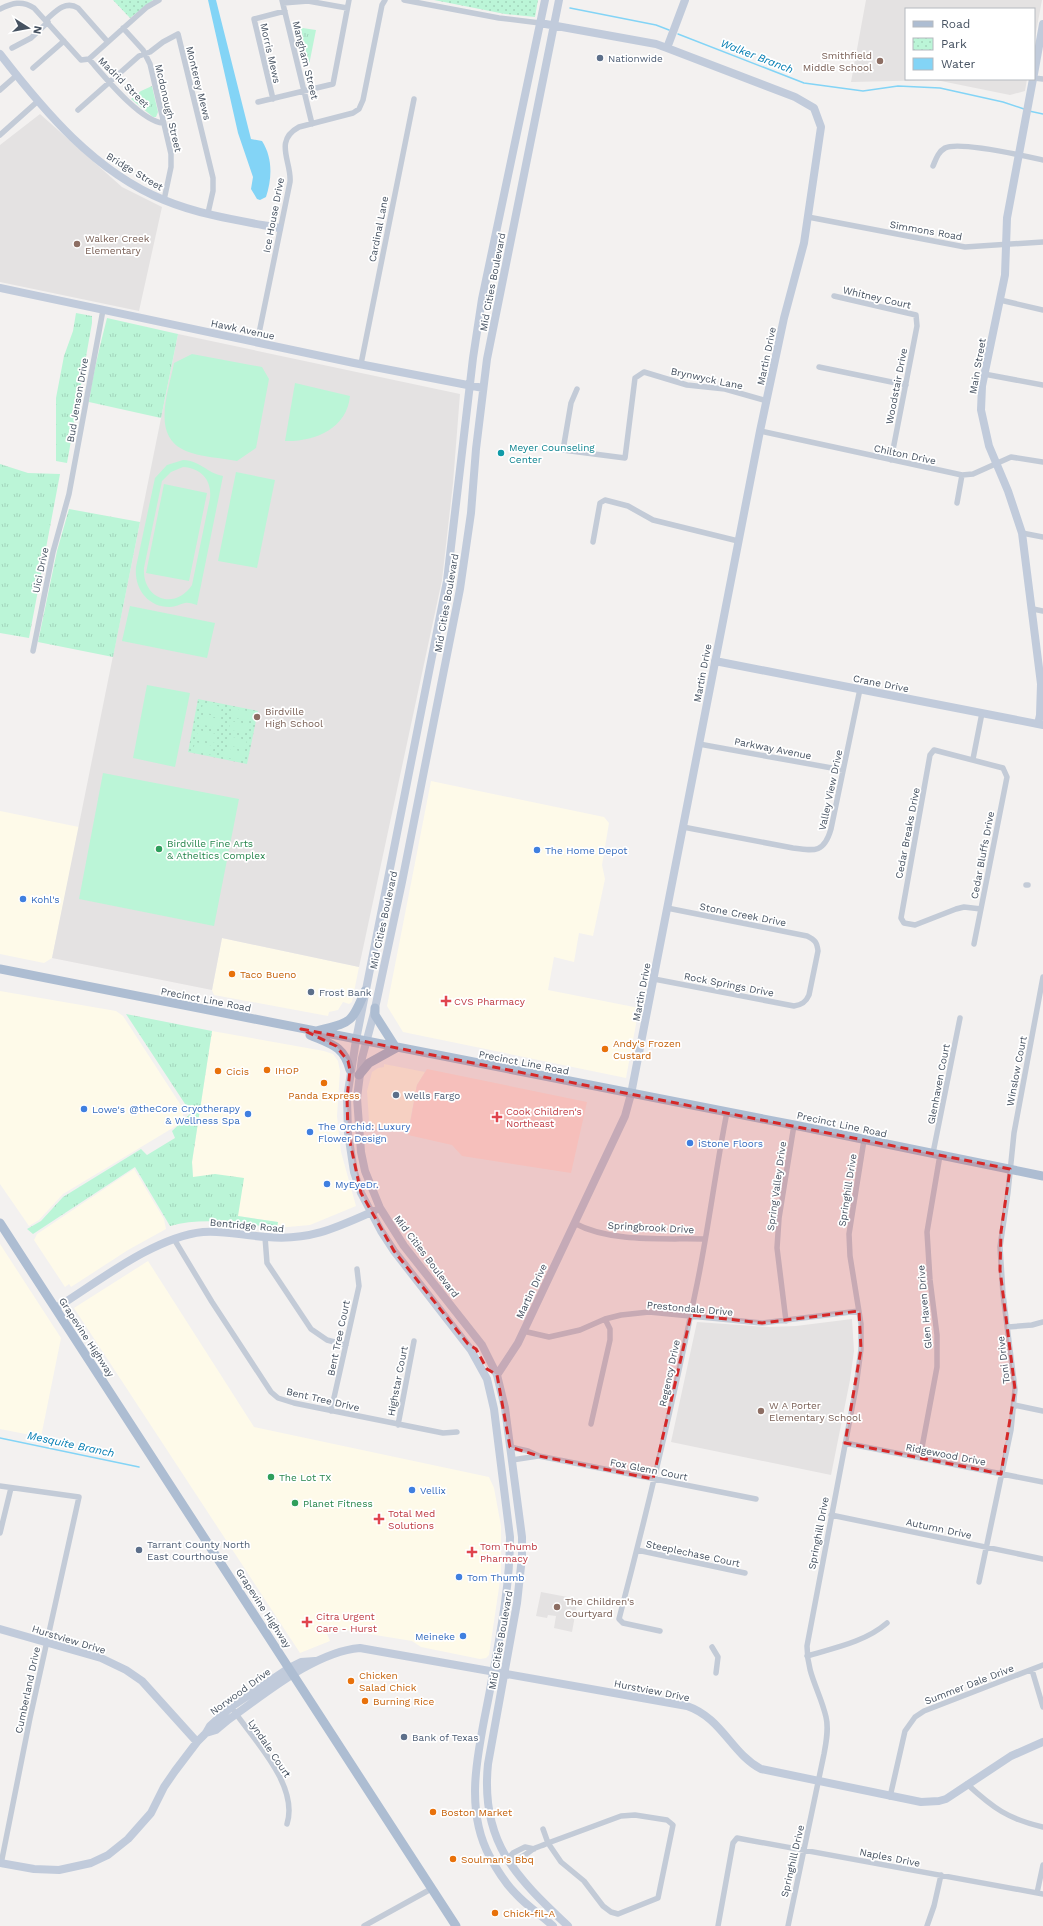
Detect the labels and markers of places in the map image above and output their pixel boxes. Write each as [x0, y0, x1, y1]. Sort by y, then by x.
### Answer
place label: Smithfield Middle School [803, 50, 872, 73]
marker: Nationwide [595, 53, 605, 63]
place label: Nationwide [608, 53, 663, 64]
marker: Smithfield Middle School [875, 56, 885, 66]
place label: Walker Creek Elementary [85, 233, 150, 256]
marker: Walker Creek Elementary [72, 239, 82, 249]
place label: Meyer Counseling Center [509, 442, 595, 465]
marker: Meyer Counseling Center [496, 448, 506, 458]
place label: Birdville High School [265, 706, 323, 729]
marker: Birdville High School [252, 712, 262, 722]
place label: Birdville Fine Arts & Atheltics Complex [167, 838, 265, 861]
marker: Birdville Fine Arts & Atheltics Complex [154, 844, 164, 854]
marker: The Home Depot [532, 845, 542, 855]
place label: The Home Depot [545, 845, 628, 856]
marker: Kohl's [18, 894, 28, 904]
place label: Kohl's [31, 894, 60, 905]
marker: Taco Bueno [227, 969, 237, 979]
place label: Taco Bueno [240, 969, 296, 980]
marker: Frost Bank [306, 987, 316, 997]
place label: Frost Bank [319, 987, 372, 998]
marker: CVS Pharmacy [441, 996, 451, 1006]
place label: CVS Pharmacy [454, 996, 526, 1007]
place label: Andy's Frozen Custard [613, 1038, 681, 1061]
marker: Andy's Frozen Custard [600, 1044, 610, 1054]
marker: IHOP [262, 1065, 272, 1075]
place label: IHOP [275, 1065, 299, 1076]
marker: Cicis [213, 1066, 223, 1076]
place label: Cicis [226, 1066, 249, 1077]
marker: Panda Express [319, 1078, 329, 1088]
place label: Panda Express [288, 1090, 360, 1101]
marker: Wells Fargo [391, 1090, 401, 1100]
place label: Wells Fargo [404, 1090, 460, 1101]
place label: @theCore Cryotherapy & Wellness Spa [129, 1103, 241, 1126]
marker: Lowe's [79, 1104, 89, 1114]
place label: Lowe's [92, 1104, 125, 1115]
place label: Cook Children's Northeast [506, 1106, 582, 1129]
marker: @theCore Cryotherapy & Wellness Spa [243, 1109, 253, 1119]
marker: Cook Children's Northeast [491, 1111, 503, 1123]
place label: The Orchid: Luxury Flower Design [318, 1121, 411, 1144]
marker: The Orchid: Luxury Flower Design [305, 1127, 315, 1137]
marker: iStone Floors [685, 1138, 695, 1148]
place label: iStone Floors [698, 1138, 763, 1149]
marker: MyEyeDr. [322, 1179, 332, 1189]
place label: MyEyeDr. [335, 1179, 379, 1190]
place label: W A Porter Elementary School [769, 1400, 861, 1423]
marker: W A Porter Elementary School [756, 1406, 766, 1416]
marker: The Lot TX [266, 1472, 276, 1482]
place label: The Lot TX [279, 1472, 331, 1483]
marker: Vellix [407, 1485, 417, 1495]
place label: Vellix [420, 1485, 446, 1496]
marker: Planet Fitness [290, 1498, 300, 1508]
place label: Planet Fitness [303, 1498, 373, 1509]
place label: Total Med Solutions [388, 1508, 435, 1531]
marker: Total Med Solutions [373, 1513, 385, 1525]
place label: Tarrant County North East Courthouse [147, 1539, 250, 1562]
place label: Tom Thumb Pharmacy [480, 1541, 538, 1564]
marker: Tarrant County North East Courthouse [134, 1545, 144, 1555]
marker: Tom Thumb Pharmacy [467, 1547, 477, 1557]
marker: Tom Thumb [454, 1572, 464, 1582]
place label: Tom Thumb [467, 1572, 525, 1583]
place label: The Children's Courtyard [565, 1596, 634, 1619]
marker: The Children's Courtyard [552, 1602, 562, 1612]
place label: Citra Urgent Care - Hurst [316, 1611, 378, 1634]
marker: Citra Urgent Care - Hurst [301, 1616, 313, 1628]
place label: Meineke [415, 1631, 455, 1642]
marker: Meineke [458, 1631, 468, 1641]
place label: Chicken Salad Chick [359, 1670, 417, 1693]
marker: Chicken Salad Chick [346, 1676, 356, 1686]
marker: Burning Rice [360, 1696, 370, 1706]
place label: Burning Rice [373, 1696, 434, 1707]
marker: Bank of Texas [399, 1732, 409, 1742]
place label: Bank of Texas [412, 1732, 479, 1743]
marker: Boston Market [428, 1807, 438, 1817]
place label: Boston Market [441, 1807, 513, 1818]
marker: Soulman's Bbq [448, 1854, 458, 1864]
place label: Soulman's Bbq [461, 1854, 534, 1865]
marker: Chick-fil-A [490, 1908, 500, 1918]
place label: Chick-fil-A [503, 1908, 555, 1919]

